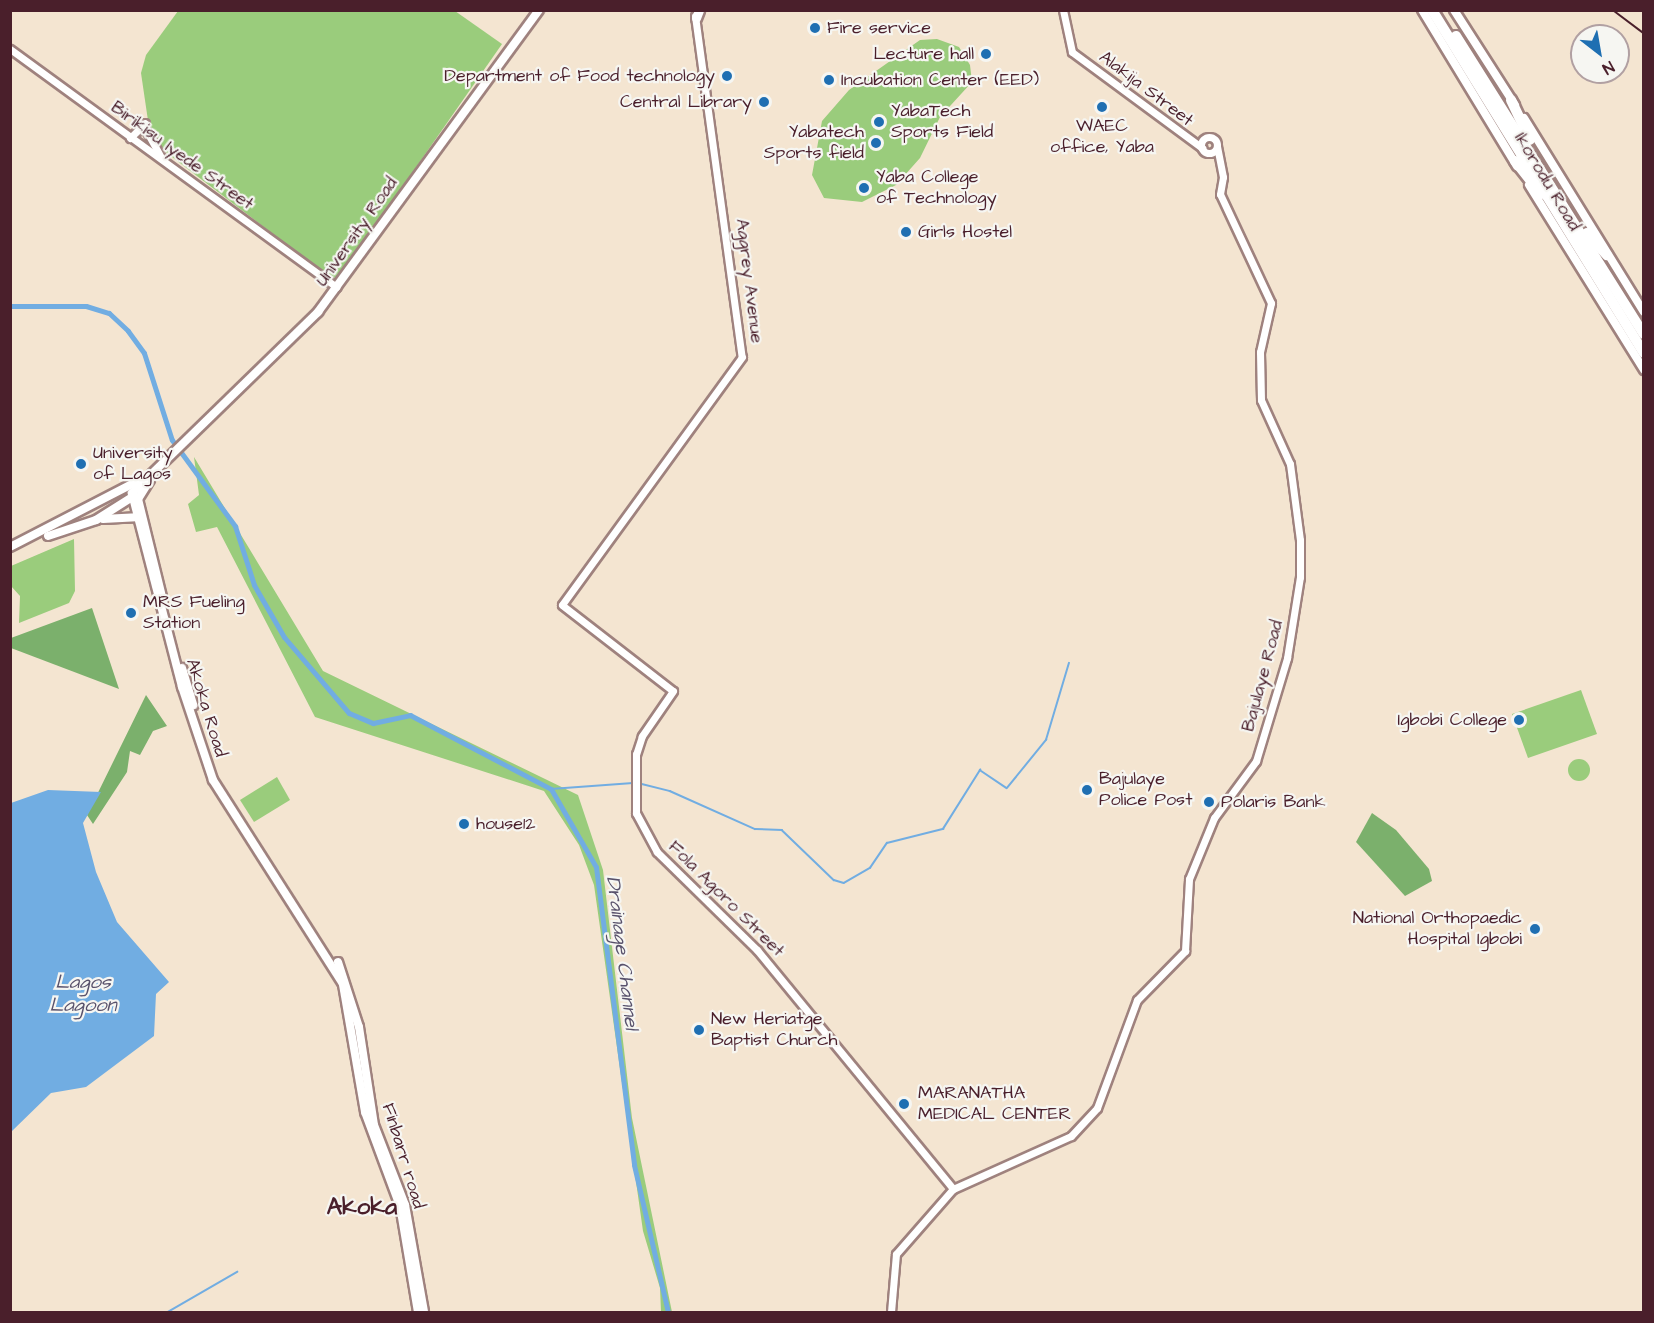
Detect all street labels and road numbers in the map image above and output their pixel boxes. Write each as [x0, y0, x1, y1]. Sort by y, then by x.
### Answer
street label: Alakija Street [1095, 47, 1197, 131]
street label: Birikisu Iyede Street [106, 97, 258, 215]
street label: Ikorodu Road [1509, 129, 1585, 235]
street label: University Road [311, 173, 403, 291]
street label: Aggrey Avenue [731, 217, 767, 345]
street label: Bajulaye Road [1238, 618, 1288, 734]
street label: Akoka Road [181, 656, 231, 760]
street label: Fola Agoro Street [663, 836, 789, 962]
street label: Finbarr road [377, 1101, 429, 1211]

